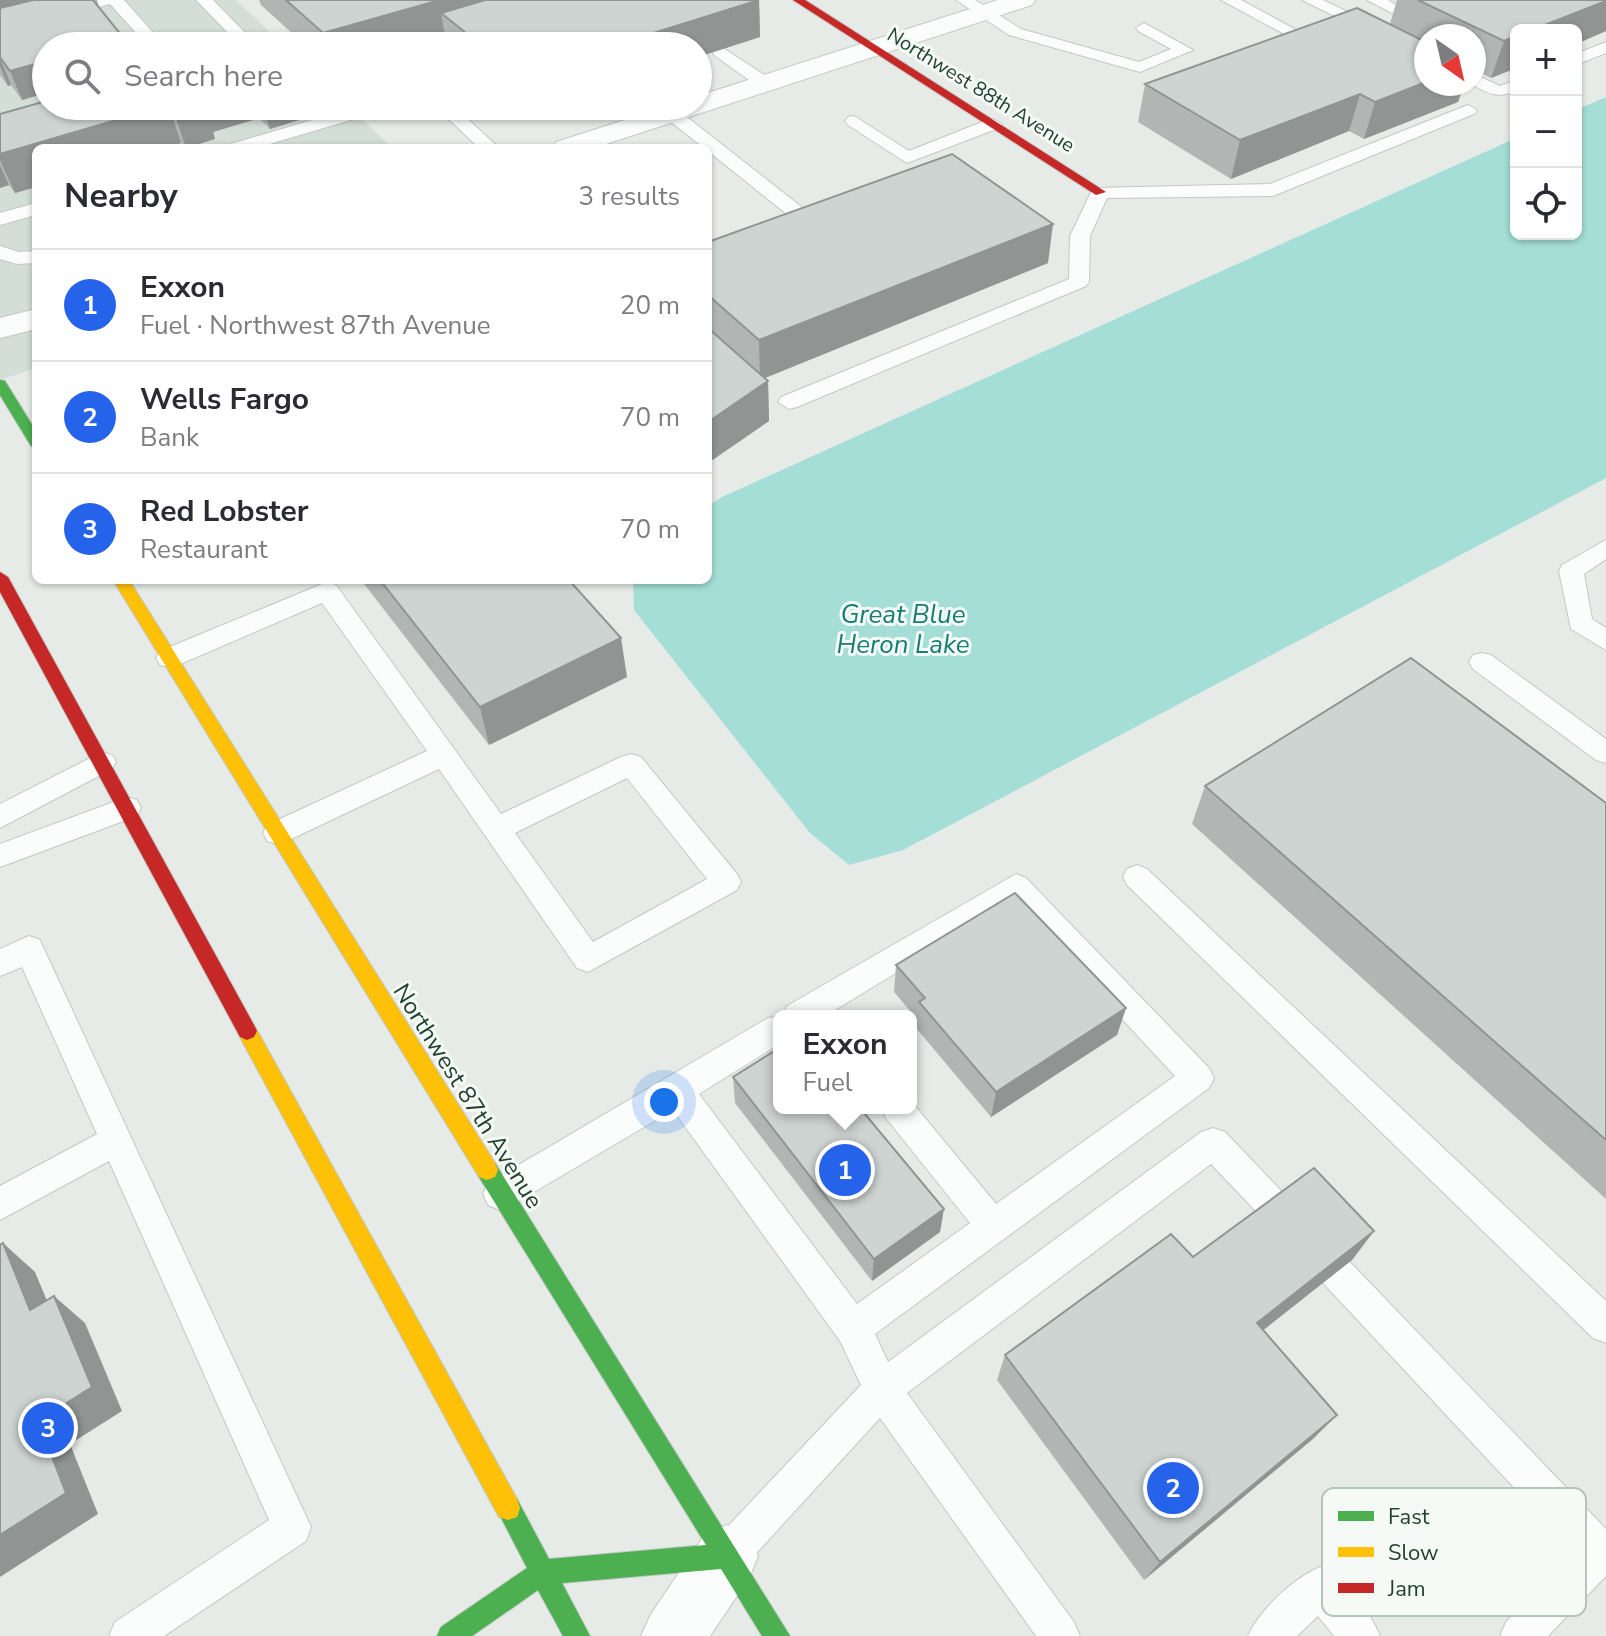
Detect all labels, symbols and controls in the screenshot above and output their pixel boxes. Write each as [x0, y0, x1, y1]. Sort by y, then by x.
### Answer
street label: Northwest 88th Avenue [882, 21, 1080, 159]
north arrow [1414, 24, 1486, 96]
map controls [1510, 24, 1582, 240]
button: + [1510, 24, 1582, 96]
search box [32, 32, 712, 120]
icon: search [60, 54, 104, 98]
text: Search here [124, 56, 283, 97]
button: − [1510, 96, 1582, 168]
button: locate [1510, 168, 1582, 240]
text: Nearby [64, 173, 178, 219]
text: 3 results [579, 179, 680, 214]
text: Exxon [140, 267, 225, 308]
text: 1 [82, 288, 98, 323]
text: 20 m [620, 288, 680, 323]
text: Fuel · Northwest 87th Avenue [140, 308, 491, 343]
text: Wells Fargo [140, 379, 309, 420]
text: 2 [82, 400, 98, 435]
text: 70 m [620, 400, 680, 435]
text: Bank [140, 420, 199, 455]
text: Red Lobster [140, 491, 308, 532]
text: 3 [82, 512, 98, 547]
text: 70 m [620, 512, 680, 547]
text: Restaurant [140, 532, 268, 567]
water label: Great Blue Heron Lake [836, 597, 970, 662]
street label: Northwest 87th Avenue [386, 977, 550, 1215]
popup [773, 1010, 917, 1114]
text: Exxon [802, 1024, 888, 1065]
text: Fuel [802, 1065, 853, 1100]
your location [644, 1082, 684, 1122]
pin: 1 [819, 1140, 871, 1200]
pin: 3 [22, 1398, 74, 1458]
pin: 2 [1147, 1458, 1199, 1518]
legend [1322, 1488, 1586, 1616]
text: Fast [1388, 1502, 1430, 1532]
text: Slow [1388, 1538, 1439, 1568]
text: Jam [1387, 1574, 1426, 1604]

